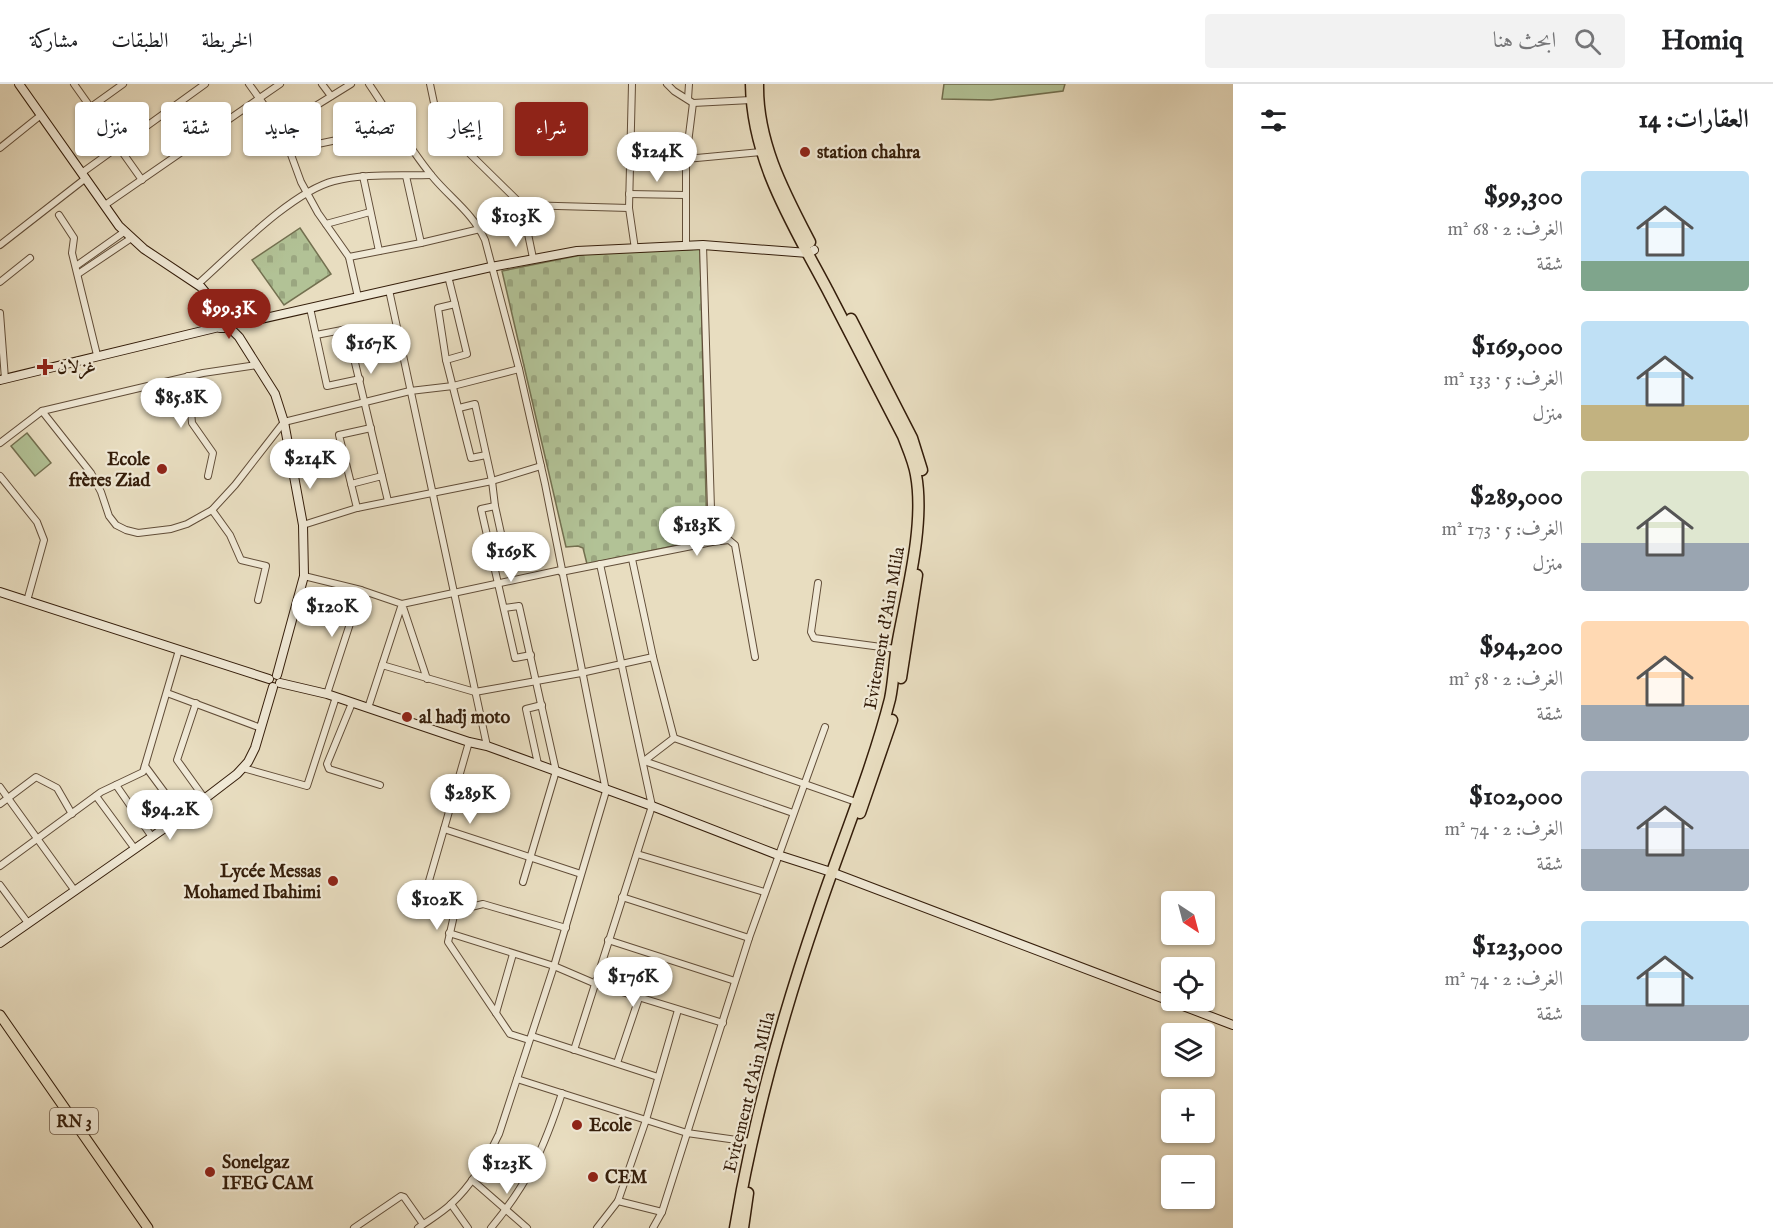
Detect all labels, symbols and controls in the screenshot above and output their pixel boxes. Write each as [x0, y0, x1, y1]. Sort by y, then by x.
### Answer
search box [1205, 14, 1625, 68]
text: Homiq [1661, 24, 1743, 59]
icon: search [1571, 25, 1604, 58]
text: ابحث هنا [1493, 27, 1556, 55]
text: مشاركة [30, 28, 78, 55]
text: الطبقات [111, 28, 168, 55]
text: الخريطة [201, 28, 253, 55]
chip: منزل [75, 102, 149, 156]
chip: شقة [161, 102, 231, 156]
chip: جديد [243, 102, 321, 156]
chip: تصفية [333, 102, 416, 156]
chip: إيجار [428, 102, 503, 156]
chip: شراء [515, 102, 588, 156]
text: العقارات: 14 [1638, 103, 1749, 136]
icon: filters [1257, 104, 1290, 137]
pin: $124K [615, 132, 699, 183]
text: $124K [631, 139, 683, 164]
place label: station chahra [817, 142, 922, 165]
marker: station chahra [798, 145, 812, 159]
text: $99,300 [1484, 180, 1563, 213]
icon: home [1629, 195, 1701, 267]
pin: $103K [474, 197, 558, 248]
text: $103K [491, 204, 541, 229]
text: الغرف: 2 · 68 m² [1447, 217, 1563, 242]
text: شقة [1537, 252, 1563, 277]
pin: $99.3K [180, 289, 278, 340]
text: $99.3K [202, 296, 256, 321]
pin: $167K [329, 324, 413, 375]
text: $169,000 [1471, 330, 1563, 363]
text: $167K [346, 331, 396, 356]
icon: home [1629, 345, 1701, 417]
place label: غزلان [57, 357, 96, 380]
marker: غزلان [38, 360, 52, 374]
text: الغرف: 5 · 133 m² [1443, 367, 1563, 392]
pin: $85.8K [132, 378, 230, 429]
text: $85.8K [155, 385, 207, 410]
text: منزل [1532, 402, 1563, 427]
pin: $214K [268, 439, 352, 490]
text: $214K [284, 446, 336, 471]
place label: Ecole frères Ziad [69, 449, 151, 493]
marker: Ecole frères Ziad [155, 462, 169, 476]
text: $289,000 [1470, 480, 1563, 513]
icon: home [1629, 495, 1701, 567]
pin: $183K [655, 506, 739, 557]
text: $183K [673, 513, 721, 538]
text: الغرف: 5 · 173 m² [1442, 517, 1563, 542]
pin: $169K [469, 532, 553, 583]
text: $169K [486, 539, 536, 564]
street label: Evitement d'Ain Mlila [860, 545, 911, 711]
text: منزل [1532, 552, 1563, 577]
pin: $120K [290, 587, 374, 638]
text: $120K [306, 594, 358, 619]
text: $94,200 [1479, 630, 1563, 663]
icon: home [1629, 645, 1701, 717]
text: الغرف: 2 · 58 m² [1449, 667, 1563, 692]
text: شقة [1537, 702, 1563, 727]
place label: al hadj moto [419, 707, 510, 730]
marker: al hadj moto [400, 710, 414, 724]
pin: $289K [428, 774, 512, 825]
text: $102,000 [1469, 780, 1563, 813]
text: $289K [444, 781, 496, 806]
pin: $94.2K [121, 790, 219, 841]
icon: home [1629, 795, 1701, 867]
text: $94.2K [141, 797, 199, 822]
text: الغرف: 2 · 74 m² [1445, 817, 1563, 842]
text: شقة [1537, 852, 1563, 877]
place label: Lycée Messas Mohamed Ibahimi [183, 861, 322, 905]
marker: Lycée Messas Mohamed Ibahimi [326, 874, 340, 888]
pin: $102K [395, 880, 479, 931]
text: $102K [411, 887, 463, 912]
north arrow [1161, 891, 1215, 945]
map controls [1161, 891, 1215, 1209]
text: $123,000 [1472, 930, 1563, 963]
icon: home [1629, 945, 1701, 1017]
pin: $176K [591, 957, 675, 1008]
button: locate [1161, 957, 1215, 1011]
text: $176K [608, 964, 658, 989]
text: الغرف: 2 · 74 m² [1445, 967, 1563, 992]
text: شقة [1537, 1002, 1563, 1027]
street label: Evitement d'Ain Mlila [719, 1009, 782, 1175]
button: layers [1161, 1023, 1215, 1077]
button: + [1161, 1089, 1215, 1143]
road number: RN 3 [50, 1108, 98, 1134]
place label: Ecole [589, 1115, 633, 1138]
marker: Ecole [570, 1118, 584, 1132]
pin: $123K [465, 1144, 549, 1195]
text: $123K [482, 1151, 532, 1176]
place label: Sonelgaz IFEG CAM [222, 1152, 314, 1196]
button: − [1161, 1155, 1215, 1209]
marker: Sonelgaz IFEG CAM [203, 1165, 217, 1179]
place label: CEM [605, 1167, 647, 1190]
marker: CEM [586, 1170, 600, 1184]

